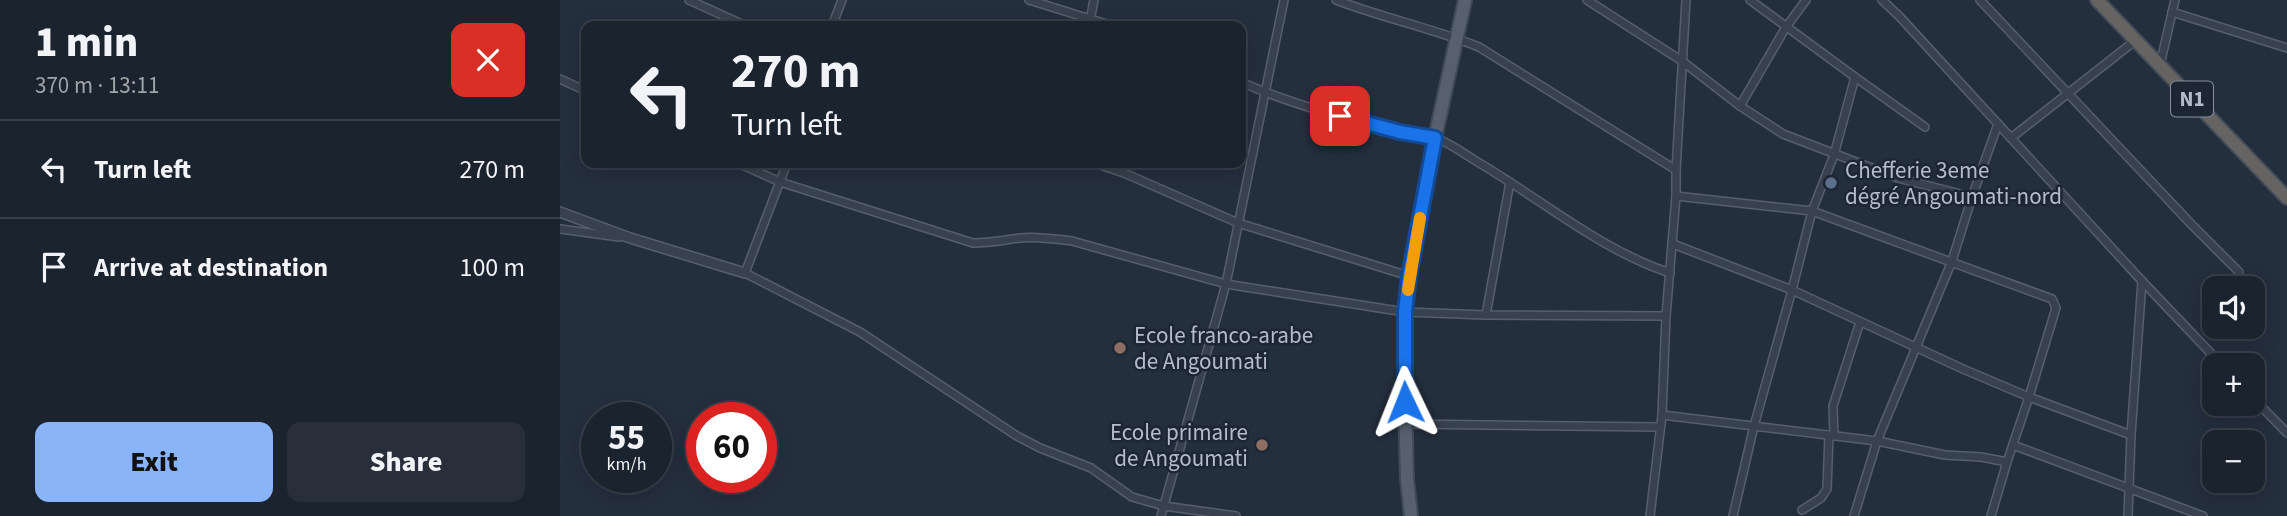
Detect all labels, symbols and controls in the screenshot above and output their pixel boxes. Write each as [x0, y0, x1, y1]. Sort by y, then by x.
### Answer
text: 1 min [35, 13, 138, 73]
button: close [451, 23, 525, 97]
text: 270 m [731, 37, 860, 107]
icon: left [616, 49, 707, 140]
text: 370 m · 13:11 [35, 69, 159, 102]
road number: N1 [2171, 82, 2213, 116]
pin [1310, 86, 1370, 146]
icon: arrive [1321, 97, 1359, 135]
text: Turn left [731, 102, 842, 148]
icon: left [35, 150, 73, 188]
text: Turn left [94, 151, 191, 188]
text: 270 m [459, 151, 525, 188]
place label: Chefferie 3eme dégré Angoumati-nord [1845, 154, 2062, 213]
marker: Chefferie 3eme dégré Angoumati-nord [1823, 175, 1839, 191]
icon: arrive [35, 248, 73, 286]
text: Arrive at destination [94, 249, 328, 286]
text: 100 m [459, 249, 525, 286]
map controls [2202, 276, 2265, 493]
button: sound [2202, 276, 2265, 339]
place label: Ecole franco-arabe de Angoumati [1134, 319, 1313, 378]
marker: Ecole franco-arabe de Angoumati [1112, 340, 1128, 356]
button: + [2202, 353, 2265, 416]
position arrow [1368, 365, 1442, 439]
speed limit sign: 60 [686, 402, 777, 493]
text: 55 [608, 413, 645, 463]
place label: Ecole primaire de Angoumati [1110, 416, 1248, 475]
button: Exit [35, 422, 273, 502]
button: Share [287, 422, 525, 502]
button: − [2202, 430, 2265, 493]
marker: Ecole primaire de Angoumati [1254, 437, 1270, 453]
text: km/h [607, 452, 646, 477]

